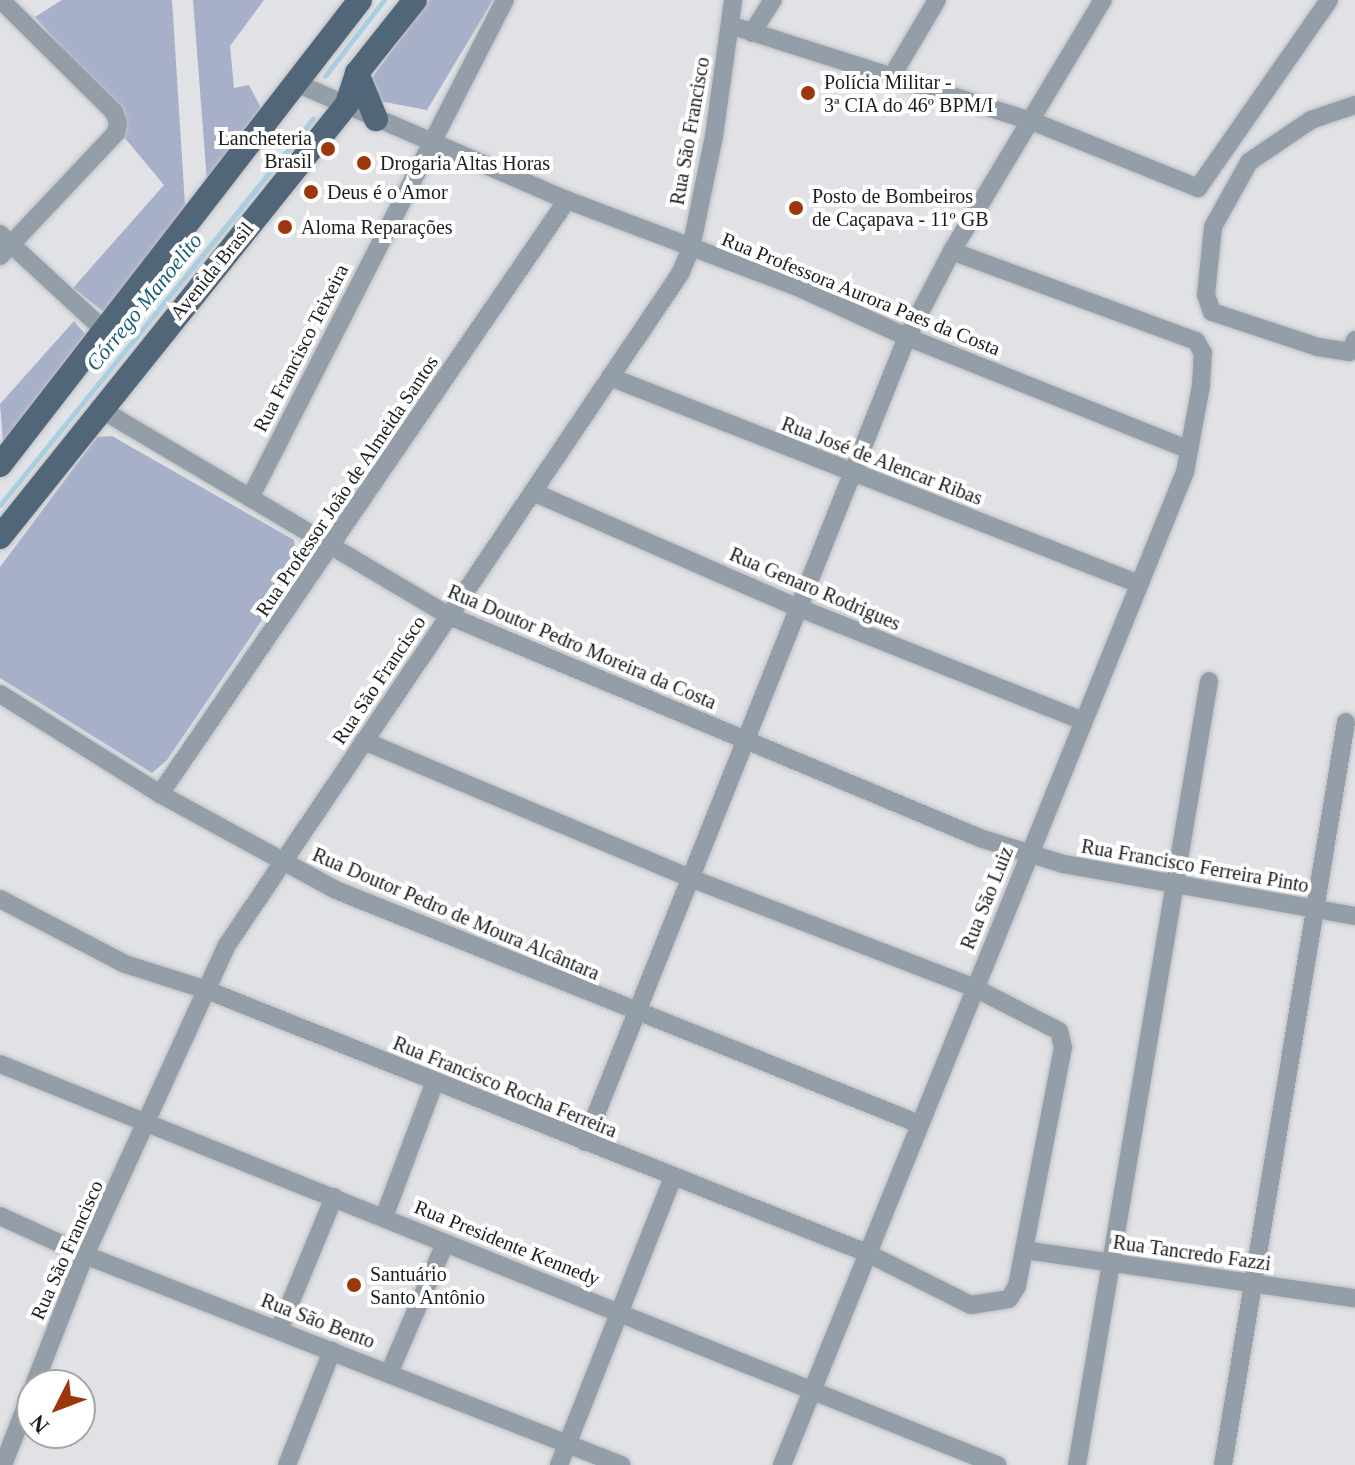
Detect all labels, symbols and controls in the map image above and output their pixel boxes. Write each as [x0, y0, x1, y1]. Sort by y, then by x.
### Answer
street label: Rua São Francisco [665, 55, 715, 207]
place label: Polícia Militar - 3ª CIA do 46º BPM/I [824, 70, 995, 117]
marker: Polícia Militar - 3ª CIA do 46º BPM/I [799, 84, 817, 102]
place label: Lancheteria Brasil [218, 126, 312, 173]
marker: Lancheteria Brasil [319, 140, 337, 158]
place label: Drogaria Altas Horas [380, 151, 551, 175]
marker: Drogaria Altas Horas [355, 154, 373, 172]
place label: Deus é o Amor [327, 180, 449, 204]
marker: Deus é o Amor [302, 183, 320, 201]
place label: Posto de Bombeiros de Caçapava - 11º GB [812, 184, 989, 231]
marker: Posto de Bombeiros de Caçapava - 11º GB [787, 199, 805, 217]
place label: Aloma Reparações [301, 215, 453, 239]
street label: Avenida Brasil [165, 217, 259, 325]
marker: Aloma Reparações [276, 218, 294, 236]
street label: Rua Professora Aurora Paes da Costa [718, 227, 1004, 361]
water label: Córrego Manoelito [80, 228, 208, 376]
street label: Rua Francisco Teixeira [248, 260, 354, 436]
street label: Rua Professor João de Almeida Santos [250, 351, 444, 621]
street label: Rua José de Alencar Ribas [778, 411, 986, 511]
street label: Rua Genaro Rodrigues [726, 542, 904, 636]
street label: Rua Doutor Pedro Moreira da Costa [444, 579, 720, 715]
street label: Rua São Francisco [327, 611, 431, 749]
street label: Rua Francisco Ferreira Pinto [1079, 834, 1311, 898]
street label: Rua Doutor Pedro de Moura Alcântara [308, 842, 604, 986]
street label: Rua São Luiz [955, 843, 1019, 953]
street label: Rua Francisco Rocha Ferreira [390, 1031, 620, 1143]
street label: Rua São Francisco [26, 1177, 108, 1323]
street label: Rua Presidente Kennedy [411, 1195, 603, 1291]
street label: Rua Tancredo Fazzi [1111, 1230, 1273, 1276]
place label: Santuário Santo Antônio [370, 1262, 486, 1309]
marker: Santuário Santo Antônio [345, 1276, 363, 1294]
street label: Rua São Bento [258, 1288, 378, 1354]
north arrow [16, 1369, 96, 1449]
text: N [25, 1410, 54, 1438]

